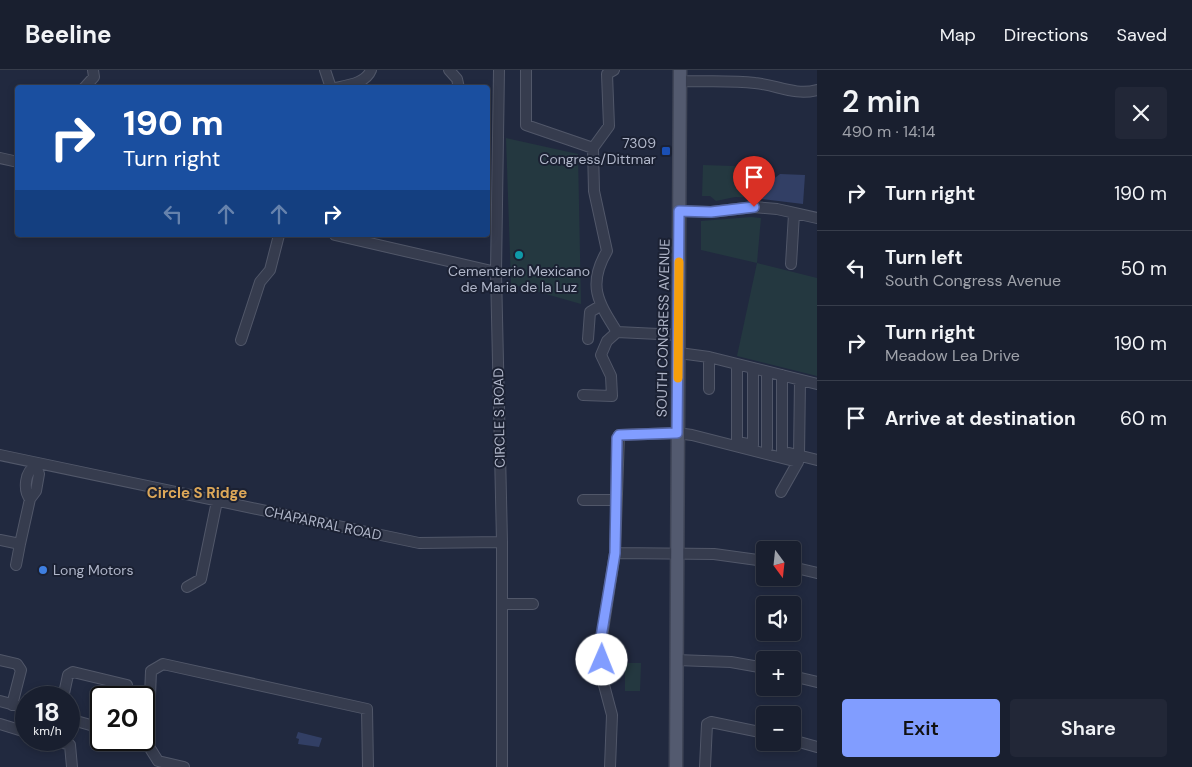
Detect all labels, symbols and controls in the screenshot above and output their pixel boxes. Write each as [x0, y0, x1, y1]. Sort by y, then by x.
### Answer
text: Beeline [25, 19, 111, 50]
text: Map [940, 23, 976, 47]
text: Directions [1004, 23, 1089, 47]
text: Saved [1117, 23, 1167, 47]
text: 2 min [842, 82, 920, 121]
button: close [1115, 87, 1167, 139]
text: 190 m [123, 100, 224, 146]
icon: right [40, 105, 105, 170]
text: 490 m · 14:14 [842, 121, 936, 142]
place label: 7309 Congress/Dittmar [539, 134, 656, 168]
text: Turn right [123, 144, 220, 173]
marker: 7309 Congress/Dittmar [660, 145, 672, 157]
pin [733, 156, 775, 207]
icon: arrive [740, 163, 768, 191]
icon: right [842, 179, 870, 207]
text: Turn right [885, 181, 975, 206]
text: 190 m [1114, 181, 1167, 206]
icon: left [159, 200, 187, 228]
icon: ahead [212, 200, 240, 228]
icon: ahead [265, 200, 293, 228]
icon: right [318, 200, 346, 228]
street label: SOUTH CONGRESS AVENUE [652, 238, 674, 417]
text: Turn left [885, 245, 963, 270]
marker: Cementerio Mexicano de Maria de la Luz [513, 249, 525, 261]
icon: left [842, 254, 870, 282]
text: 50 m [1120, 256, 1167, 281]
place label: Cementerio Mexicano de Maria de la Luz [448, 262, 590, 296]
text: South Congress Avenue [885, 270, 1061, 291]
text: Turn right [885, 320, 975, 345]
icon: right [842, 329, 870, 357]
text: 190 m [1114, 331, 1167, 356]
text: Meadow Lea Drive [885, 345, 1020, 366]
street label: CIRCLE S ROAD [489, 368, 509, 468]
icon: arrive [842, 404, 870, 432]
text: Arrive at destination [885, 406, 1076, 431]
text: 60 m [1120, 406, 1167, 431]
district label: Circle S Ridge [147, 483, 247, 503]
street label: CHAPARRAL ROAD [263, 502, 383, 544]
north arrow [756, 541, 801, 586]
map controls [756, 541, 801, 751]
place label: Long Motors [53, 561, 134, 579]
marker: Long Motors [37, 564, 49, 576]
button: sound [756, 596, 801, 641]
position arrow [575, 633, 627, 685]
button: + [756, 651, 801, 696]
speed limit sign: 20 [90, 686, 155, 751]
text: 18 [35, 696, 60, 729]
button: Exit [842, 699, 1000, 757]
button: Share [1010, 699, 1167, 757]
button: − [756, 706, 801, 751]
text: km/h [33, 723, 62, 739]

